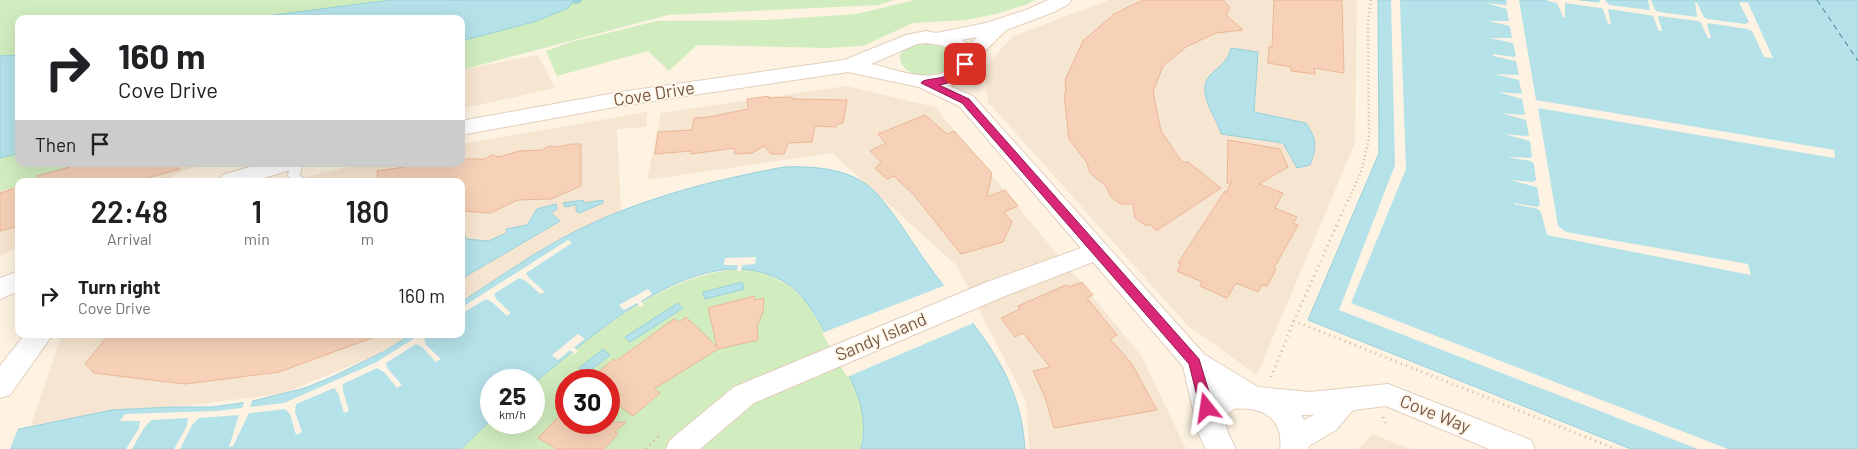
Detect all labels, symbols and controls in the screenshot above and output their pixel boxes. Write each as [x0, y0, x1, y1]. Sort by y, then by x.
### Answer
text: 160 m [118, 34, 205, 76]
icon: right [35, 35, 100, 100]
pin [944, 43, 986, 85]
icon: arrive [951, 50, 979, 78]
text: Cove Drive [118, 76, 218, 102]
street label: Cove Drive [612, 76, 696, 110]
icon: arrive [86, 130, 114, 158]
text: Then [35, 133, 76, 156]
text: 22:48 [91, 193, 168, 229]
text: 1 [252, 193, 262, 229]
text: 180 [346, 193, 389, 229]
text: Arrival [107, 229, 152, 248]
text: min [244, 229, 270, 248]
text: m [361, 229, 374, 248]
text: Turn right [78, 275, 160, 298]
icon: right [35, 282, 63, 310]
text: 160 m [398, 284, 445, 307]
text: Cove Drive [78, 298, 151, 317]
street label: Sandy Island [832, 307, 930, 365]
speed limit sign: 30 [555, 369, 620, 434]
text: 25 [499, 380, 526, 410]
position arrow [1180, 381, 1232, 433]
street label: Cove Way [1397, 389, 1474, 437]
text: km/h [499, 407, 526, 421]

